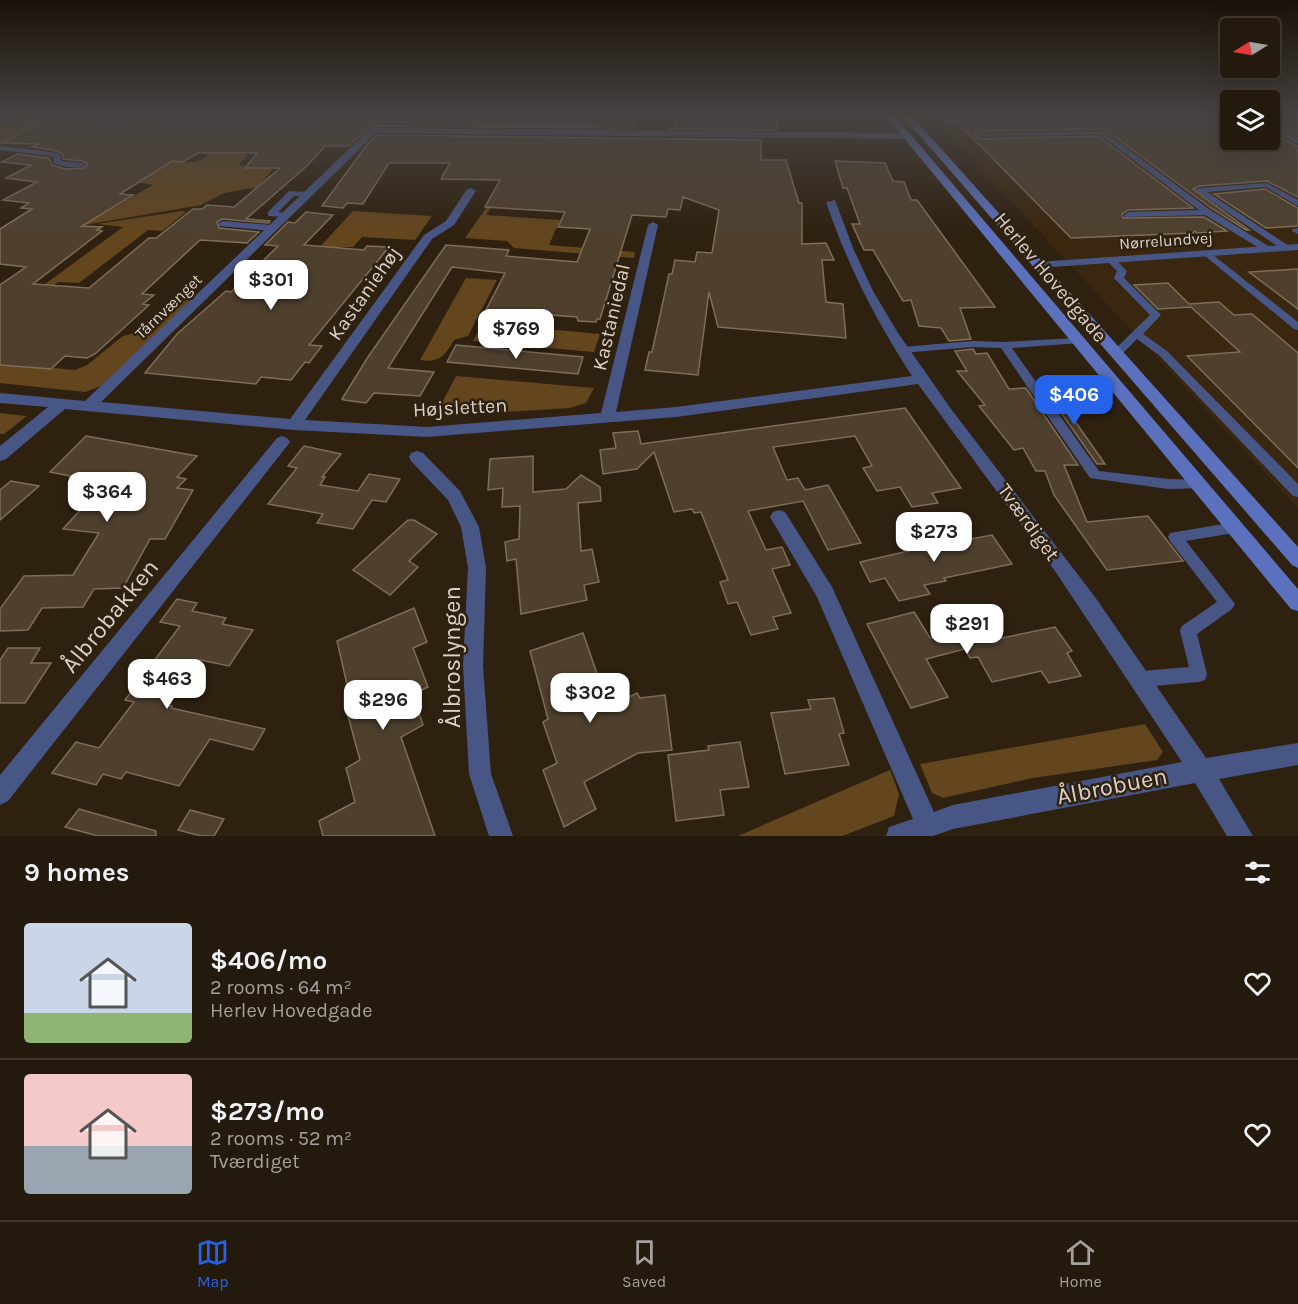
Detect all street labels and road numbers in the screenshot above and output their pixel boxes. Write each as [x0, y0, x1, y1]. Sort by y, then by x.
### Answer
street label: Herlev Hovedgade [990, 208, 1112, 347]
street label: Nørrelundvej [1118, 228, 1214, 253]
street label: Kastaniehøj [324, 242, 405, 345]
street label: Kastaniedal [588, 261, 635, 373]
street label: Tårnvænget [131, 270, 206, 343]
street label: Højsletten [412, 394, 508, 421]
street label: Tværdiget [993, 479, 1065, 566]
street label: Ålbrobakken [55, 553, 164, 678]
street label: Ålbroslyngen [437, 586, 466, 728]
street label: Ålbrobuen [1054, 761, 1170, 810]

